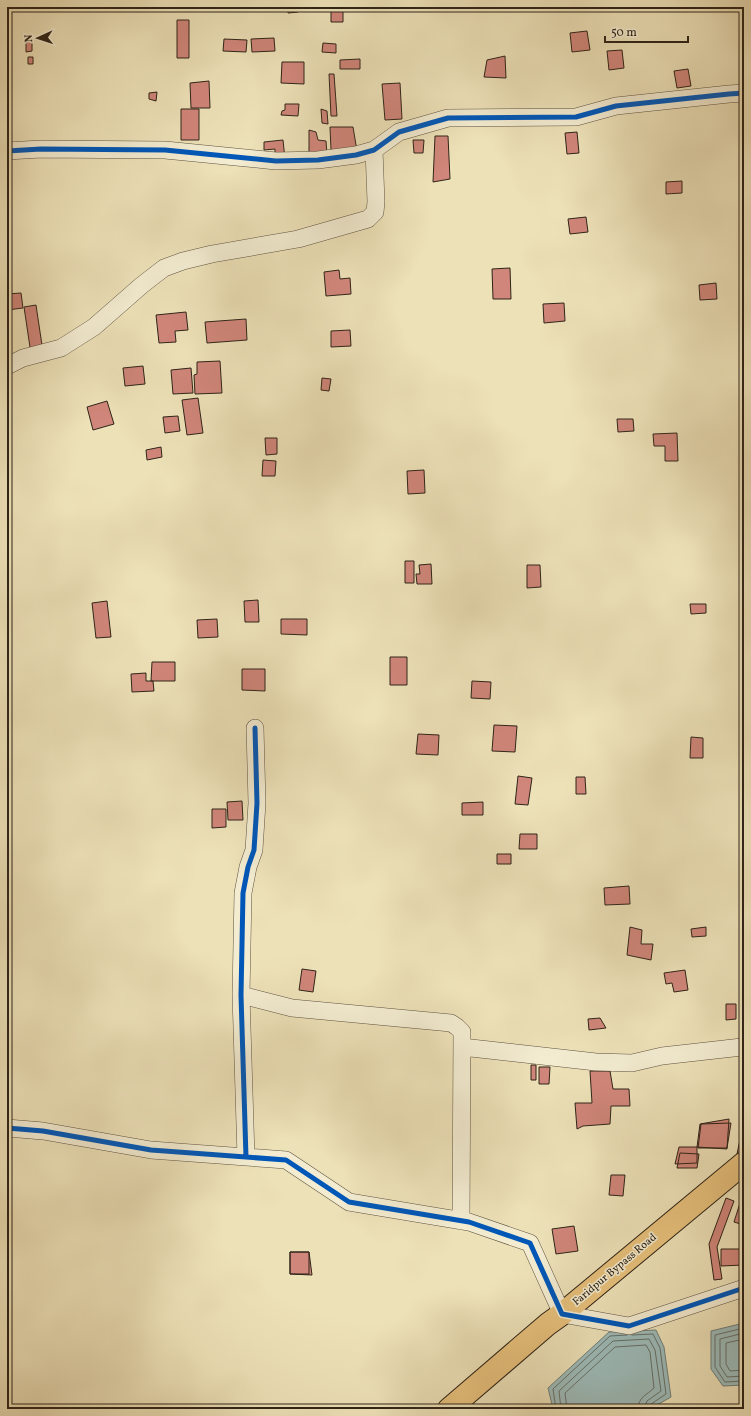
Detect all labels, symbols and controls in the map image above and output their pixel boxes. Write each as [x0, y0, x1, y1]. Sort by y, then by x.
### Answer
north arrow [18, 18, 58, 58]
scale bar [605, 18, 688, 44]
text: 50 m [611, 25, 637, 41]
text: N [22, 34, 37, 43]
street label: Faridpur Bypass Road [570, 1230, 660, 1310]

